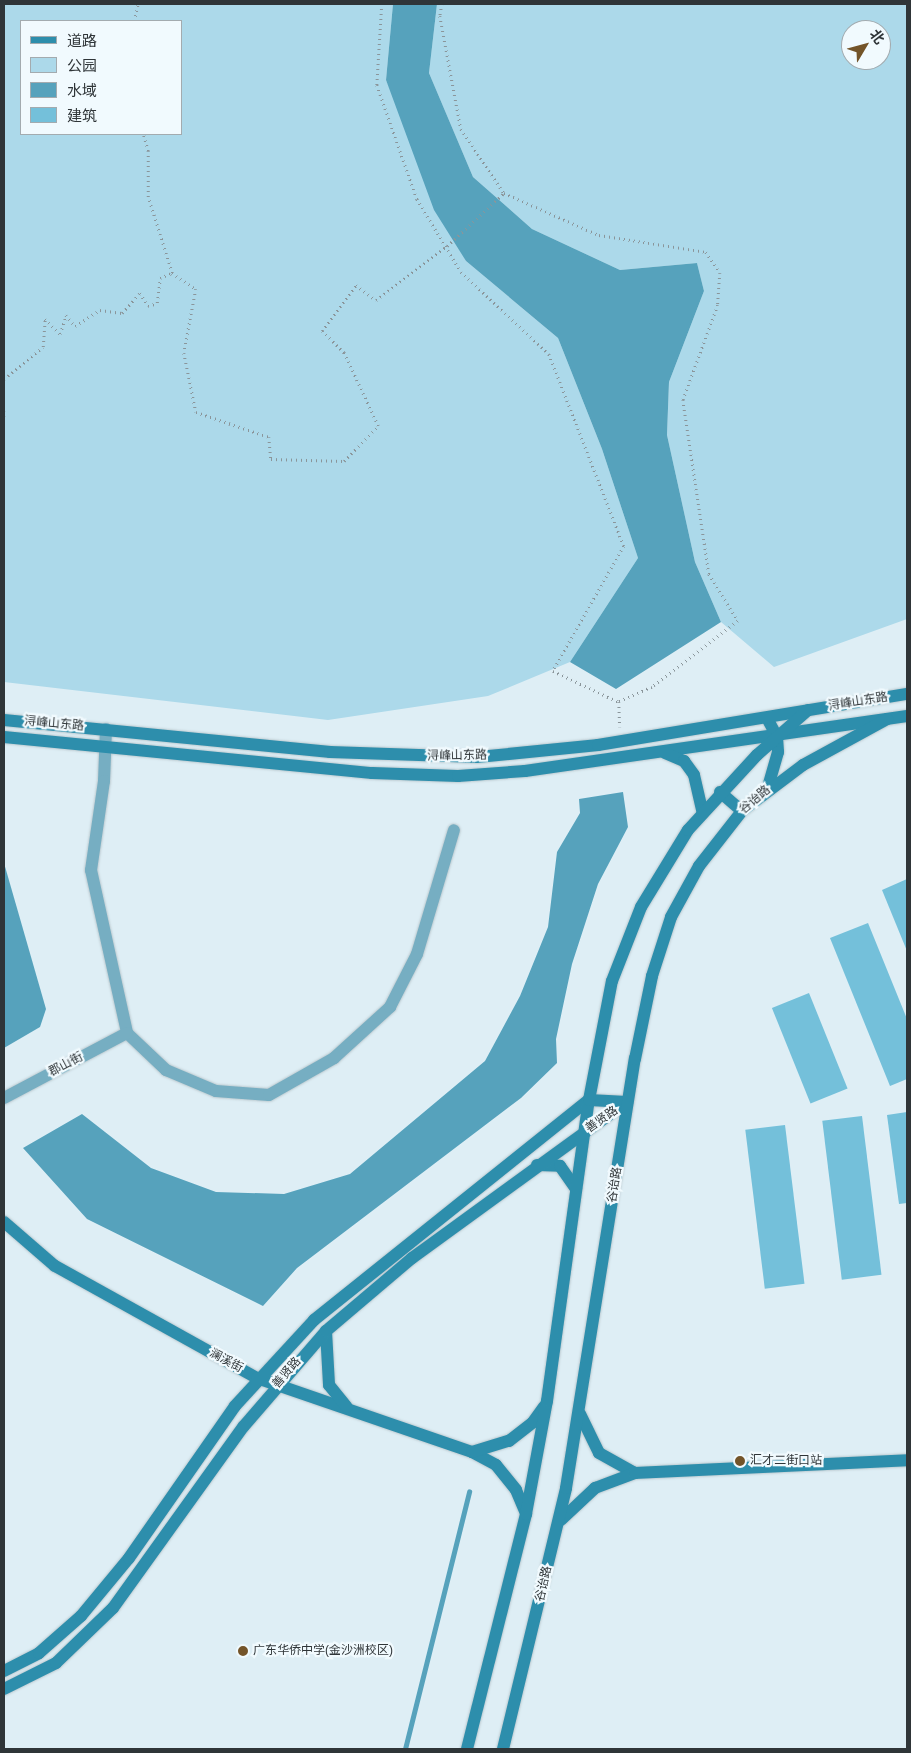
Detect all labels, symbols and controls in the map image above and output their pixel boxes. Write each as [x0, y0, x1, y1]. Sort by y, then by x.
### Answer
legend [20, 20, 182, 135]
north arrow [841, 20, 891, 70]
text: 北 [867, 26, 888, 47]
text: 道路 [67, 32, 97, 49]
text: 公园 [67, 57, 97, 74]
text: 水域 [67, 82, 97, 99]
text: 建筑 [67, 107, 97, 124]
street label: 浔峰山东路 [827, 690, 889, 714]
street label: 浔峰山东路 [23, 714, 85, 734]
street label: 浔峰山东路 [427, 748, 487, 764]
street label: 谷诒路 [737, 783, 773, 817]
street label: 郡山街 [47, 1050, 85, 1080]
street label: 善贤路 [583, 1104, 621, 1136]
street label: 谷诒路 [605, 1166, 625, 1204]
street label: 澜溪街 [207, 1346, 245, 1376]
street label: 善贤路 [270, 1355, 304, 1391]
place label: 汇才二街口站 [750, 1454, 822, 1468]
marker: 汇才二街口站 [734, 1455, 746, 1467]
street label: 谷诒路 [533, 1565, 555, 1603]
place label: 广东华侨中学(金沙洲校区) [253, 1644, 393, 1658]
marker: 广东华侨中学(金沙洲校区) [237, 1645, 249, 1657]

